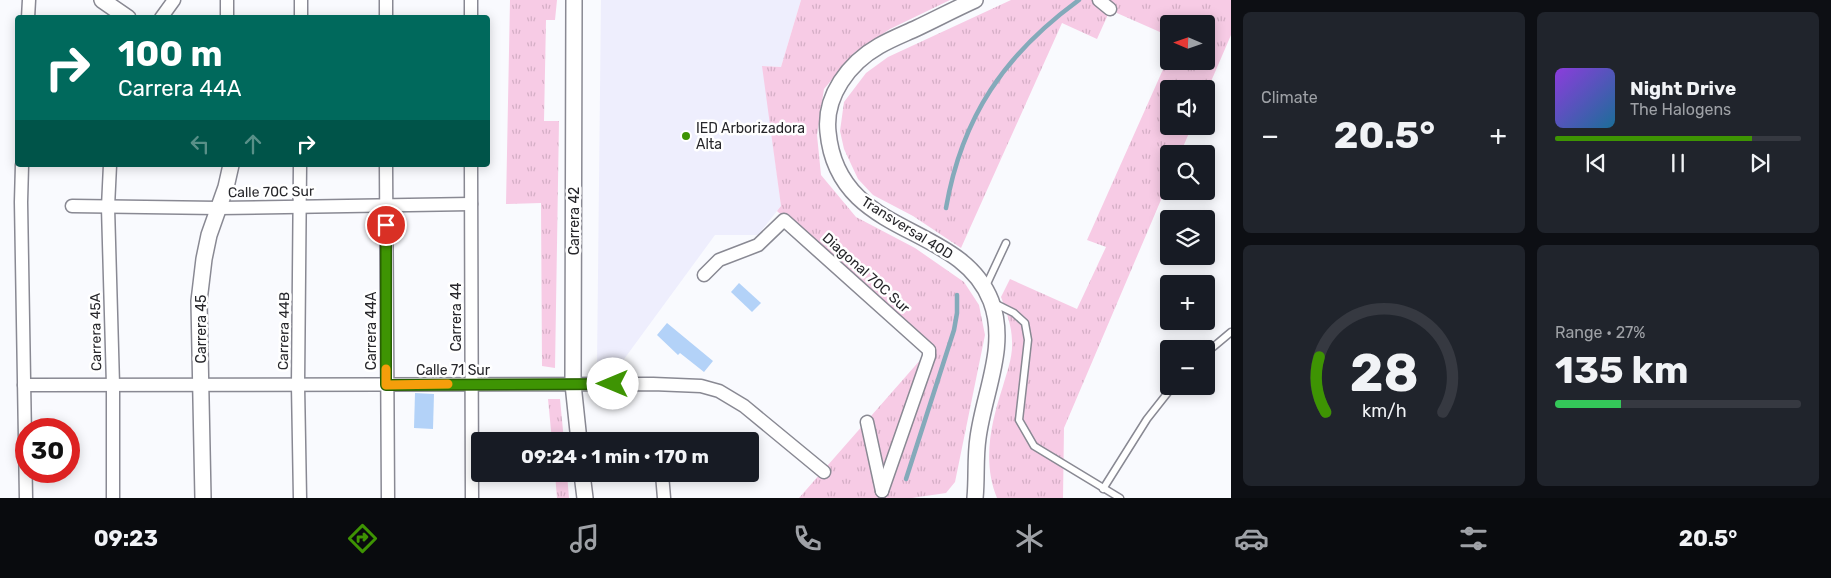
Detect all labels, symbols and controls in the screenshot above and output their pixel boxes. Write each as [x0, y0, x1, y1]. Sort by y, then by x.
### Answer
north arrow [1160, 15, 1215, 70]
map controls [1160, 15, 1215, 395]
text: 100 m [118, 33, 223, 75]
icon: right [35, 35, 100, 100]
text: Carrera 44A [118, 75, 241, 102]
text: Night Drive [1630, 77, 1736, 100]
button: sound [1160, 80, 1215, 135]
text: Climate [1261, 88, 1318, 107]
text: The Halogens [1630, 100, 1731, 119]
text: 20.5° [1334, 112, 1435, 158]
text: − [1261, 119, 1279, 152]
text: + [1490, 119, 1507, 152]
place label: IED Arborizadora Alta [696, 120, 805, 153]
icon: left [186, 130, 214, 158]
icon: ahead [239, 130, 267, 158]
icon: right [292, 130, 320, 158]
marker: IED Arborizadora Alta [680, 130, 692, 142]
button: search [1160, 145, 1215, 200]
icon: previous [1582, 149, 1610, 177]
icon: pause [1664, 149, 1692, 177]
icon: next [1746, 149, 1774, 177]
street label: Calle 70C Sur [228, 183, 315, 201]
street label: Carrera 42 [566, 187, 583, 255]
street label: Transversal 40D [858, 193, 956, 263]
pin [365, 204, 407, 246]
button: layers [1160, 210, 1215, 265]
icon: arrive [372, 211, 400, 239]
street label: Diagonal 70C Sur [819, 229, 914, 317]
button: + [1160, 275, 1215, 330]
street label: Carrera 44 [448, 282, 465, 352]
street label: Carrera 44A [363, 291, 380, 370]
street label: Carrera 45A [87, 292, 105, 371]
street label: Carrera 44B [275, 292, 293, 370]
street label: Carrera 45 [193, 295, 210, 363]
text: Range · 27% [1555, 323, 1645, 342]
button: − [1160, 340, 1215, 395]
text: 28 [1349, 342, 1419, 404]
text: 135 km [1555, 347, 1689, 393]
position arrow [586, 357, 638, 409]
street label: Calle 71 Sur [416, 362, 491, 379]
text: km/h [1362, 400, 1406, 421]
speed limit sign: 30 [15, 418, 80, 483]
text: 09:24 · 1 min · 170 m [521, 445, 709, 468]
icon: directions [345, 521, 380, 556]
icon: music [567, 521, 602, 556]
icon: phone [790, 521, 825, 556]
icon: climate [1012, 521, 1047, 556]
icon: car [1234, 521, 1269, 556]
icon: filters [1456, 521, 1491, 556]
text: 09:23 [94, 525, 158, 552]
text: 20.5° [1679, 525, 1737, 552]

